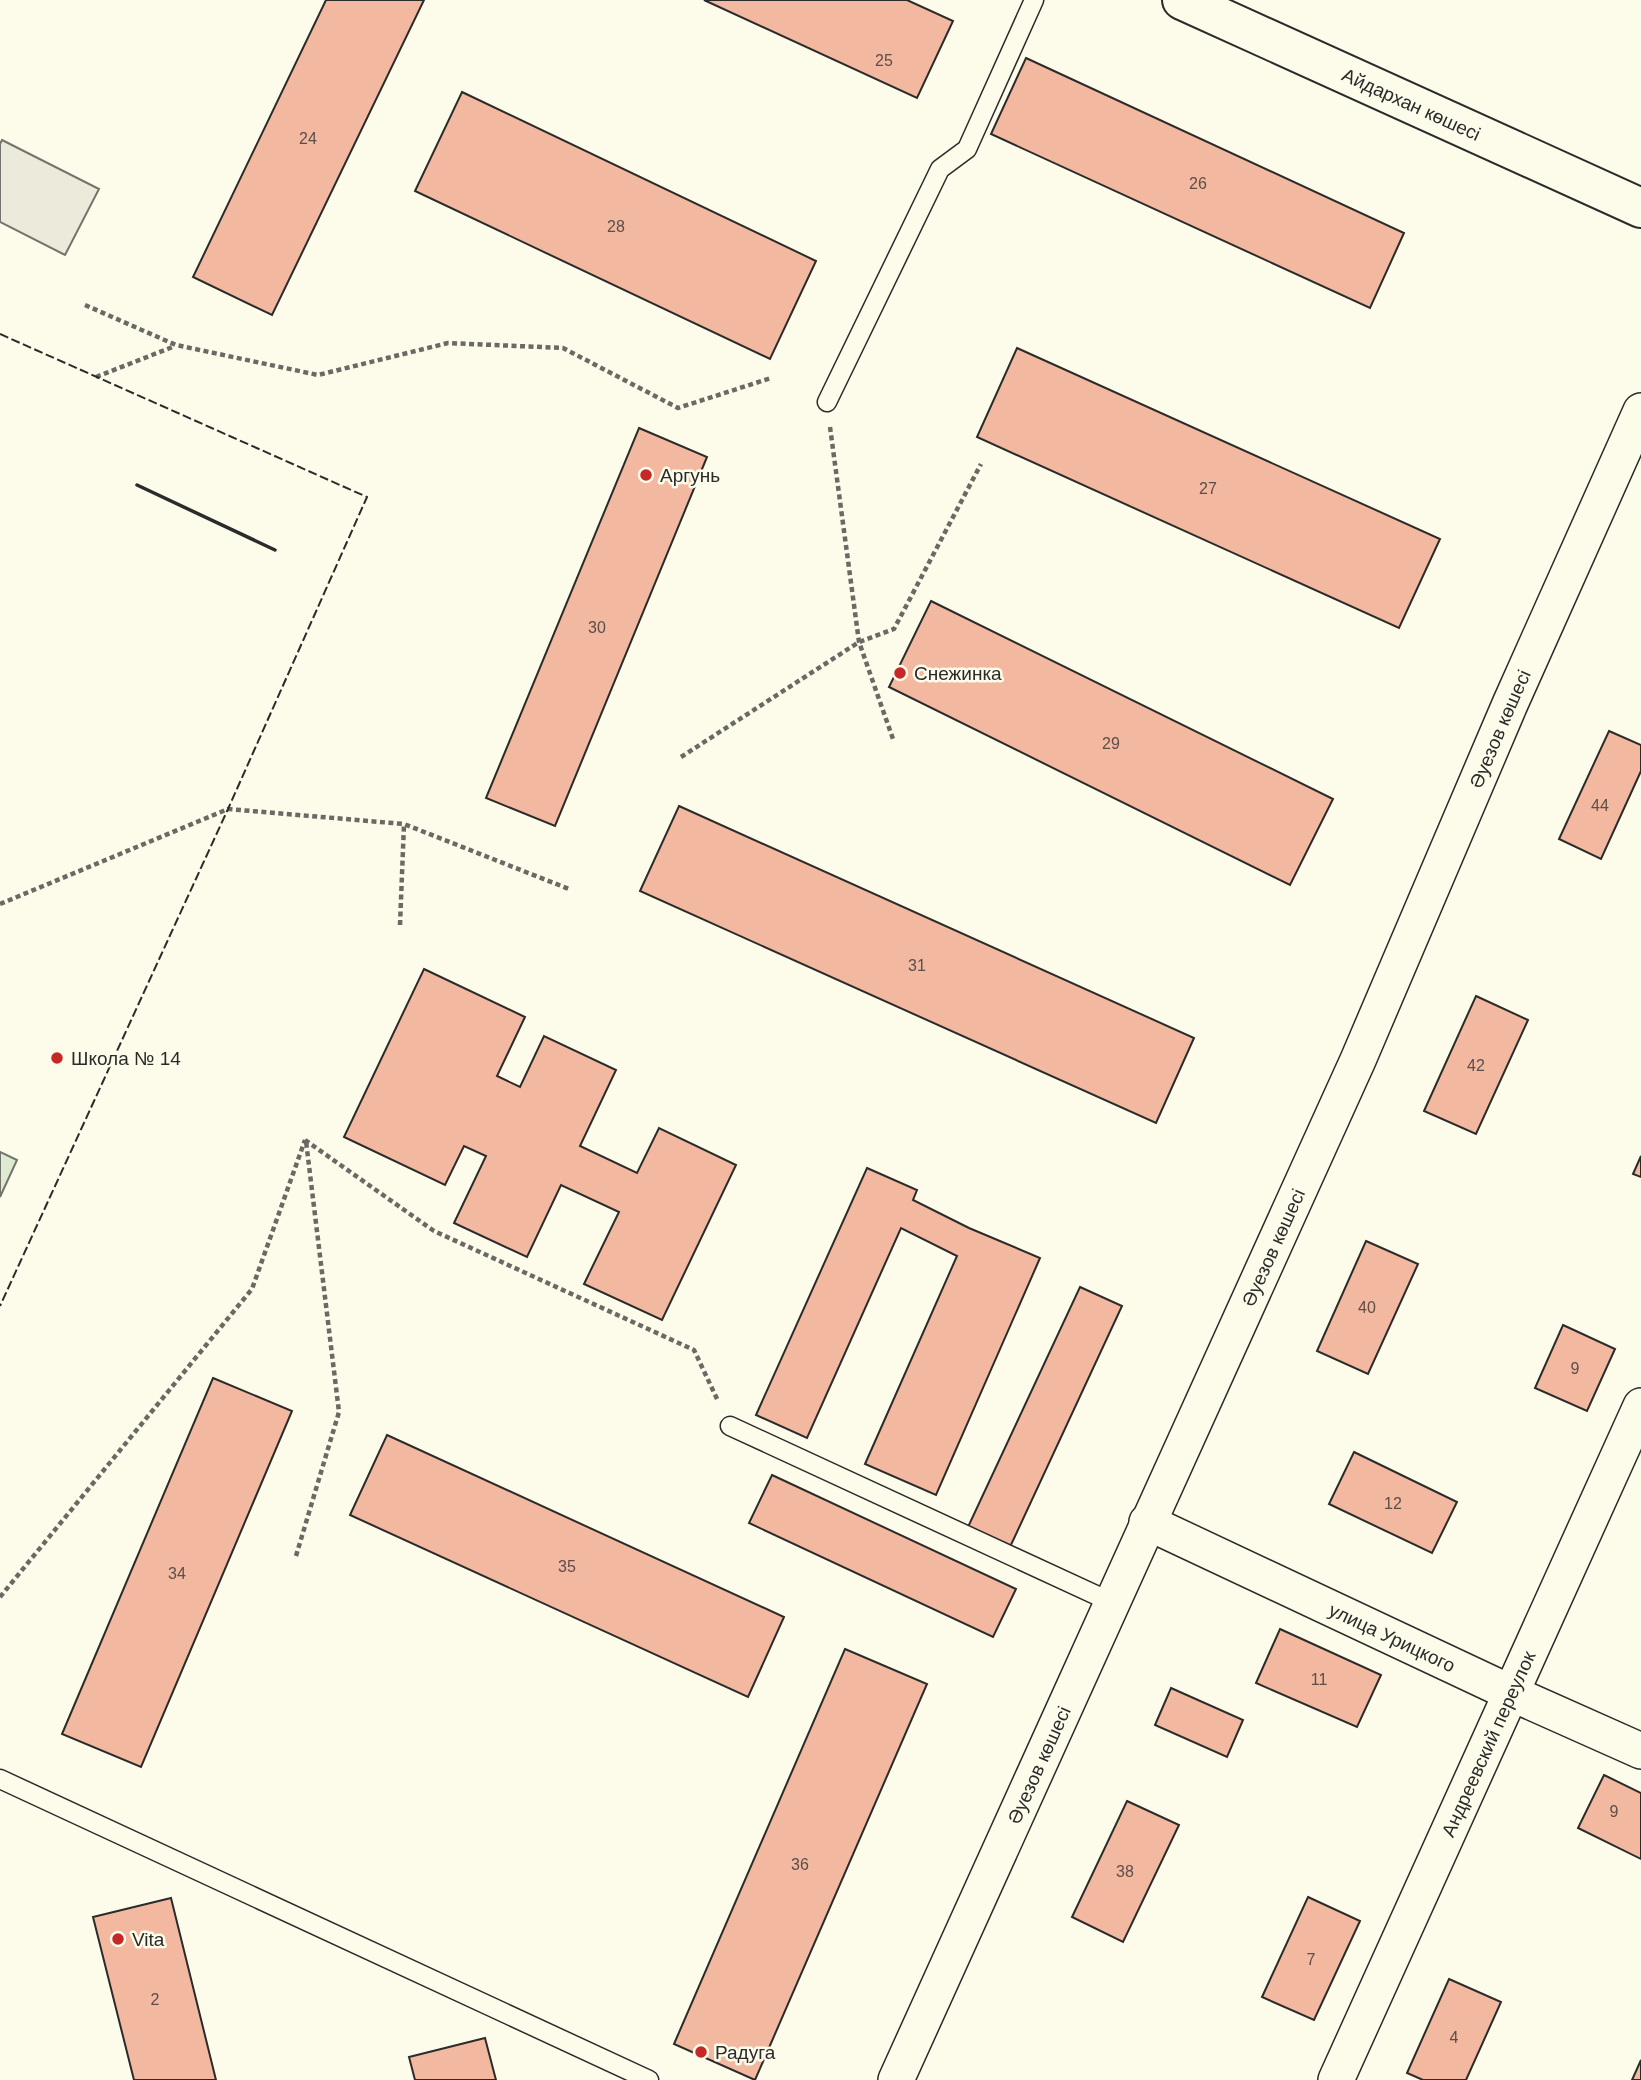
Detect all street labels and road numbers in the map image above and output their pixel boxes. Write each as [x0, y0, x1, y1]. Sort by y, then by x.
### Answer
street label: Айдархан көшесі [1339, 64, 1484, 145]
street label: Әуезов көшесі [1465, 667, 1535, 791]
street label: Әуезов көшесі [1238, 1186, 1309, 1310]
street label: улица Урицкого [1326, 1599, 1459, 1676]
street label: Андреевский переулок [1438, 1647, 1540, 1840]
street label: Әуезов көшесі [1004, 1703, 1075, 1827]

